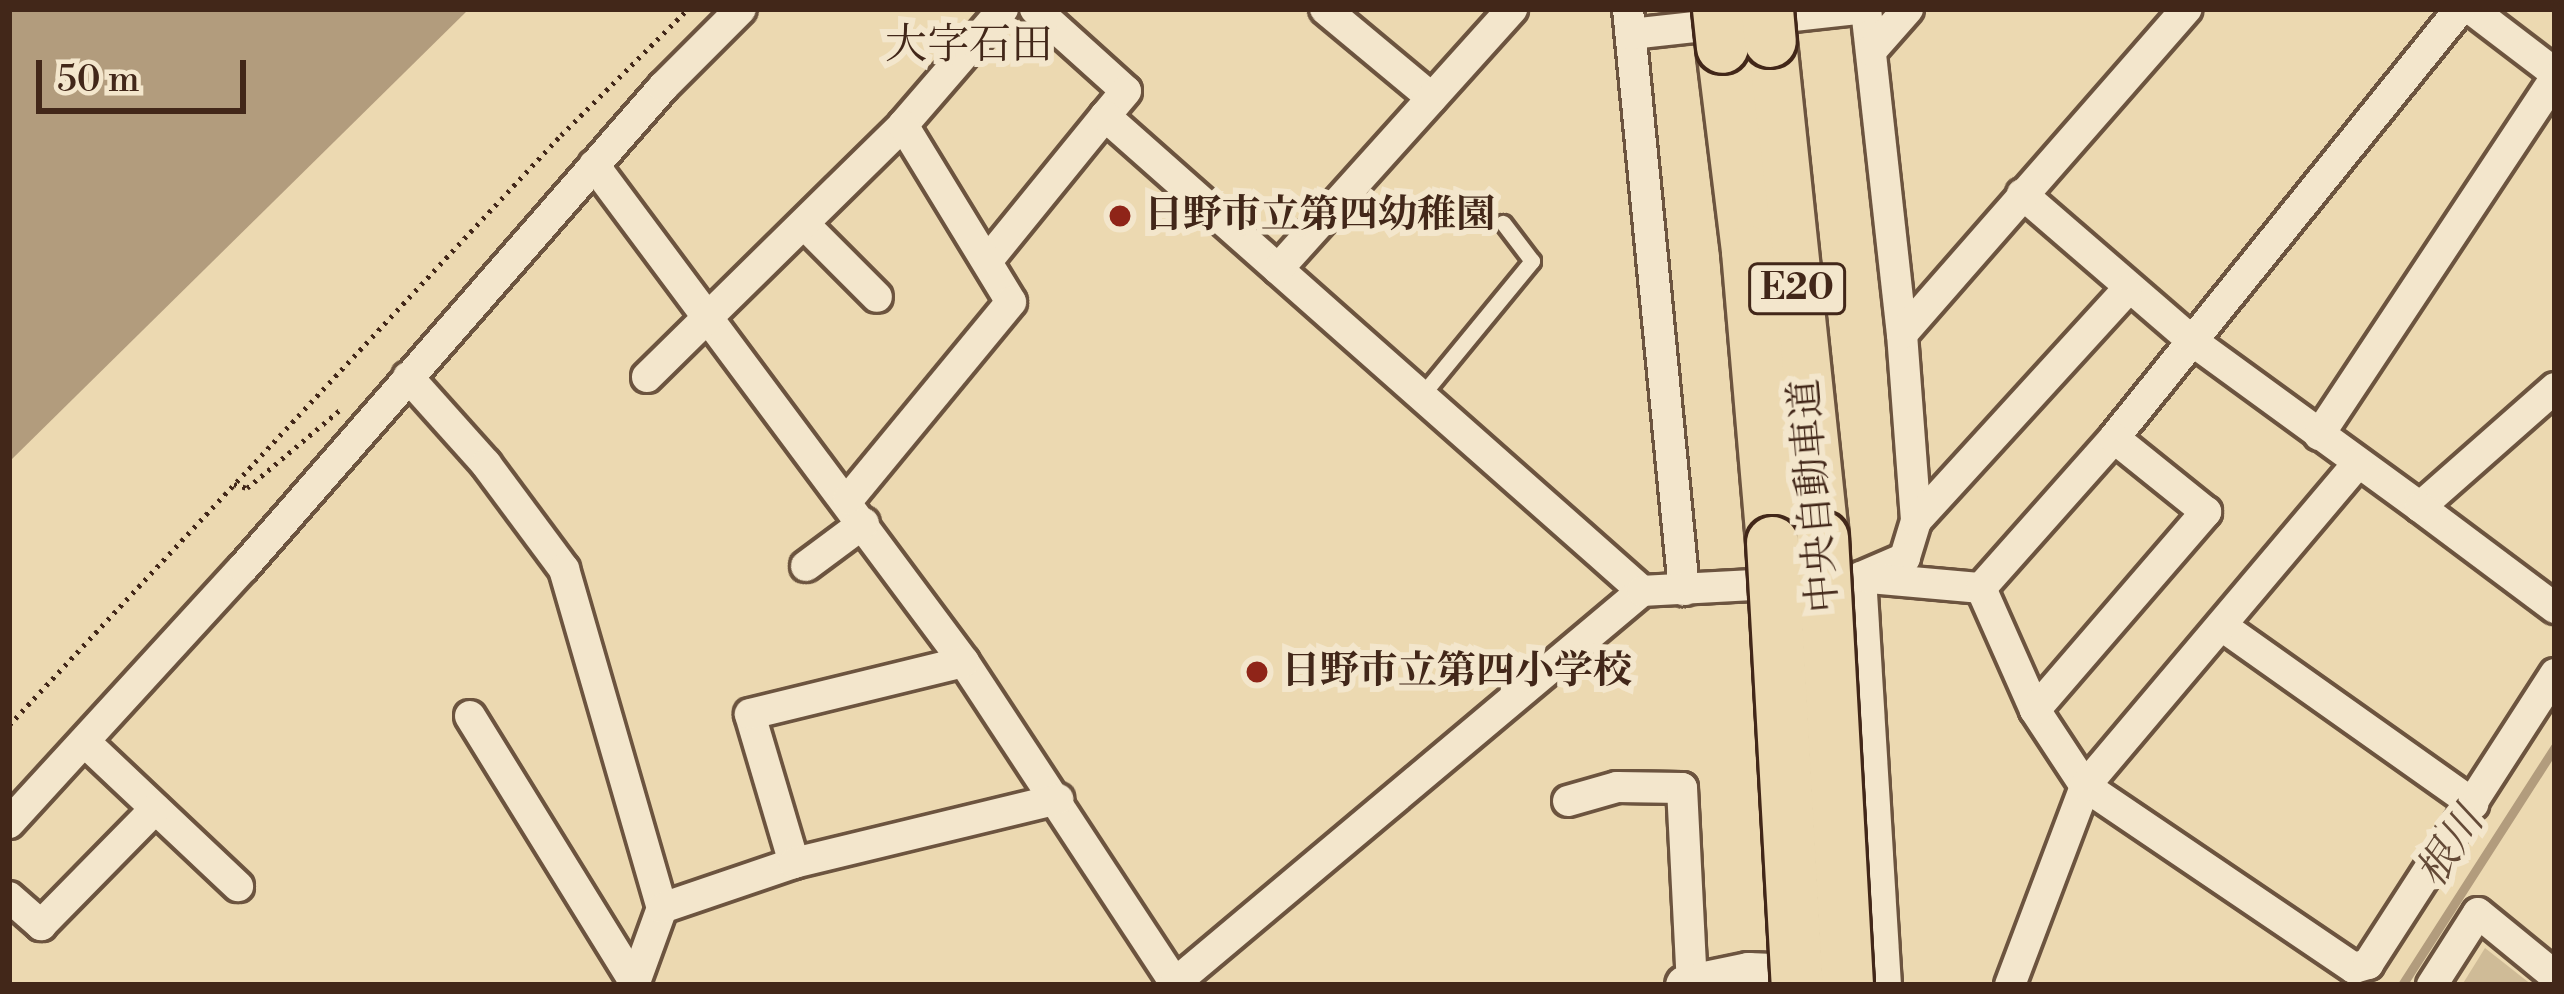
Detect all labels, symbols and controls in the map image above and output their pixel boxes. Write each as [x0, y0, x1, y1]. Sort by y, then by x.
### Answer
district label: 大字石田 [885, 21, 1053, 71]
scale bar [42, 36, 252, 110]
text: 50 m [57, 58, 140, 103]
place label: 日野市立第四幼稚園 [1144, 193, 1495, 239]
marker: 日野市立第四幼稚園 [1107, 203, 1133, 229]
road number: E20 [1746, 259, 1848, 319]
street label: 中央自動車道 [1782, 377, 1850, 615]
place label: 日野市立第四小学校 [1281, 649, 1632, 695]
marker: 日野市立第四小学校 [1244, 659, 1270, 685]
water label: 根川 [2407, 799, 2495, 897]

